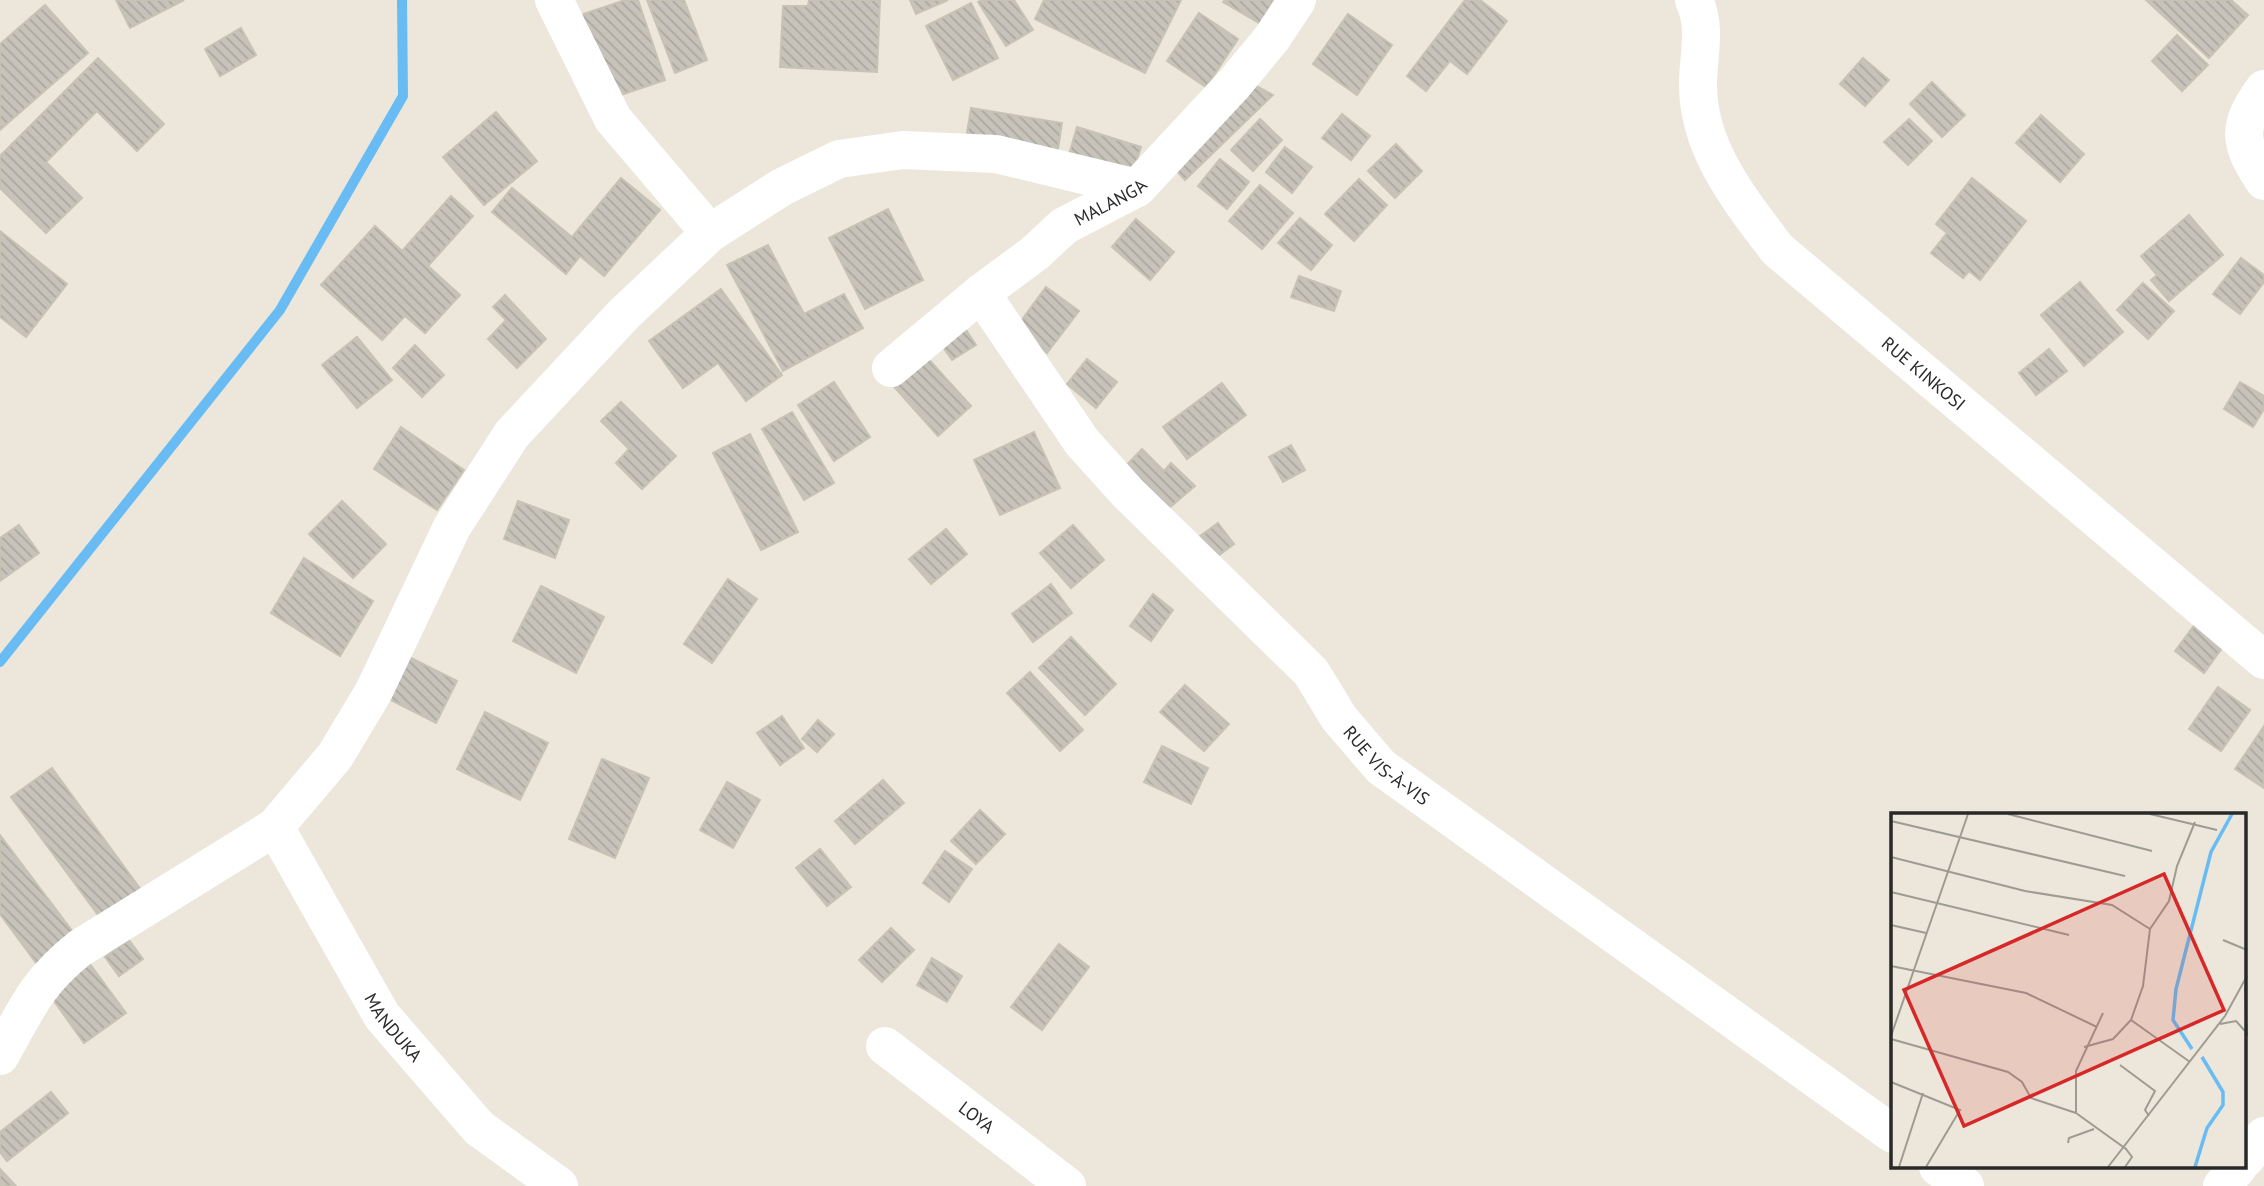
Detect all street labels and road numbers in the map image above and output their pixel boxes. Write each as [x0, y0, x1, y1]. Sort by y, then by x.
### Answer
street label: MALANGA [1070, 173, 1152, 230]
street label: RUE KINKOSI [1877, 331, 1971, 415]
street label: RUE VIS-À-VIS [1339, 720, 1434, 810]
street label: MANDUKA [360, 989, 428, 1067]
street label: LOYA [954, 1096, 1000, 1138]

